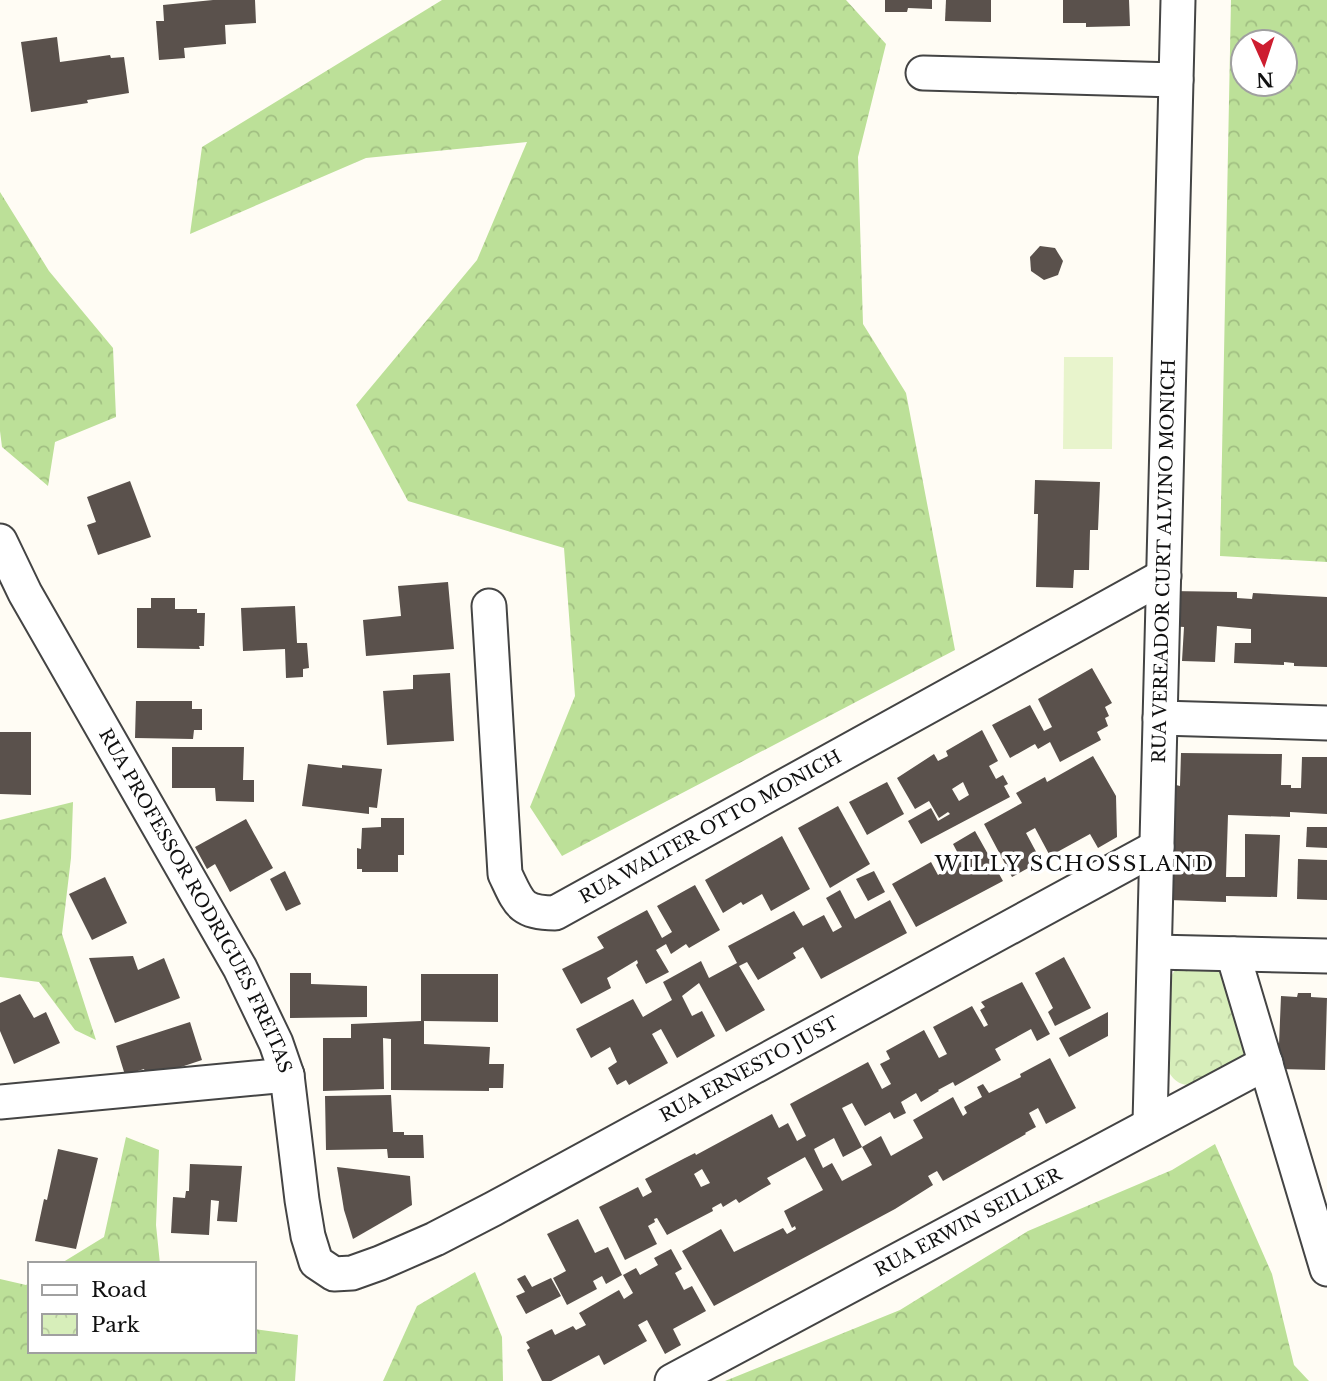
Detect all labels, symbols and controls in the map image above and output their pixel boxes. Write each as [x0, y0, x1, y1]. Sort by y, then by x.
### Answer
north arrow [1229, 28, 1299, 98]
text: N [1255, 68, 1274, 91]
street label: RUA VEREADOR CURT ALVINO MONICH [1148, 359, 1180, 763]
street label: RUA PROFESSOR RODRIGUES FREITAS [94, 725, 296, 1076]
street label: RUA WALTER OTTO MONICH [576, 746, 845, 908]
district label: WILLY SCHOSSLAND [934, 851, 1215, 877]
street label: RUA ERNESTO JUST [656, 1012, 843, 1127]
street label: RUA ERWIN SEILLER [871, 1163, 1066, 1281]
legend [28, 1262, 256, 1353]
text: Road [91, 1277, 147, 1303]
text: Park [91, 1312, 140, 1338]

